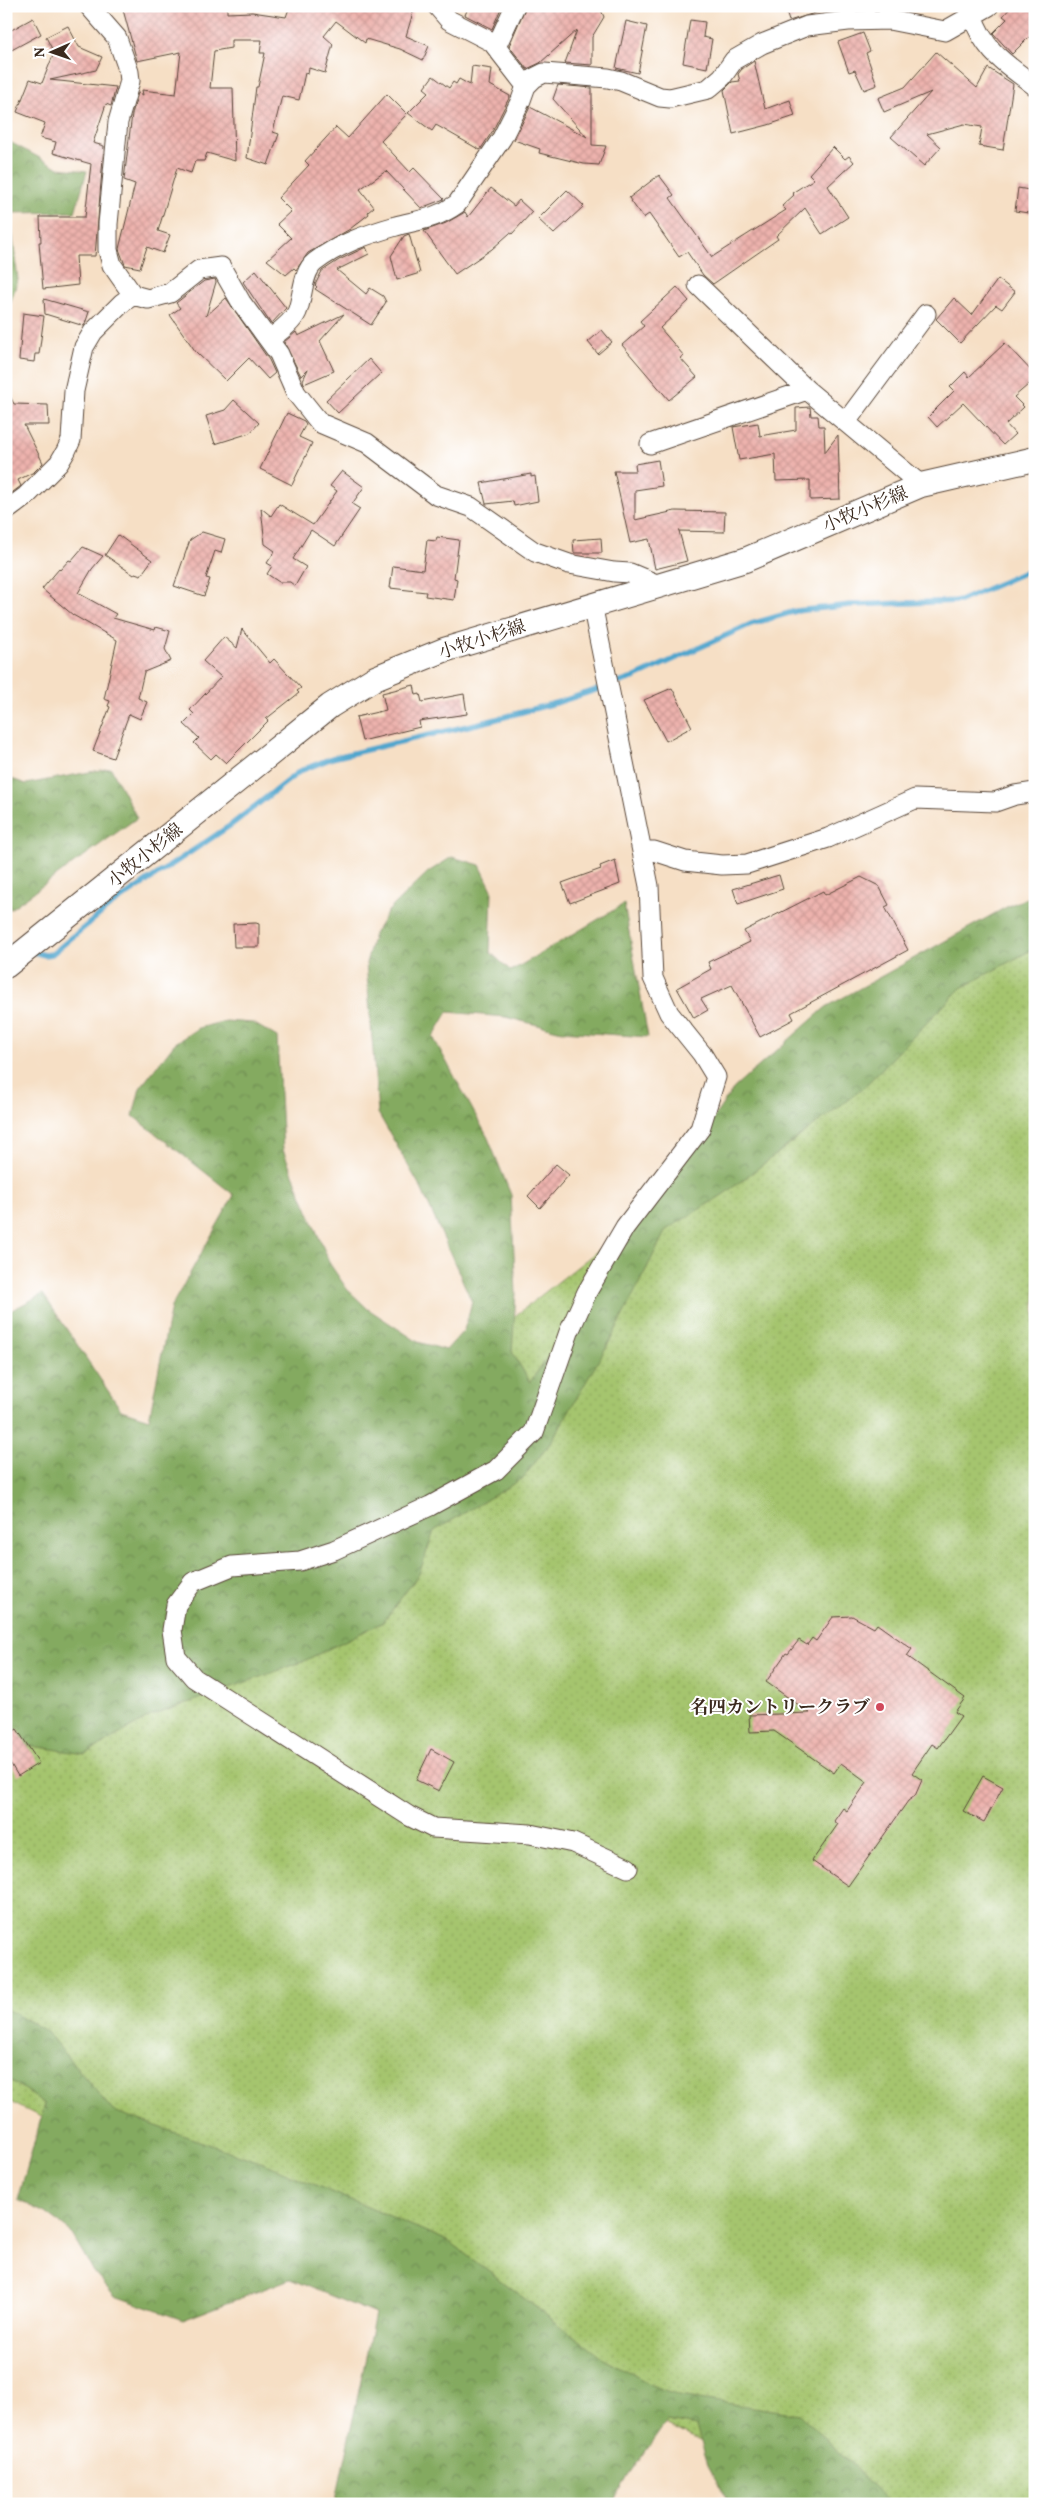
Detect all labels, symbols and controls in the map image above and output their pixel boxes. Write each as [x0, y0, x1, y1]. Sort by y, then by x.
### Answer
north arrow [28, 28, 78, 78]
text: N [31, 47, 50, 58]
street label: 小牧小杉線 [819, 481, 912, 539]
street label: 小牧小杉線 [436, 615, 529, 666]
street label: 小牧小杉線 [103, 818, 189, 894]
place label: 名四カントリークラブ [690, 1696, 870, 1721]
marker: 名四カントリークラブ [874, 1701, 886, 1713]

